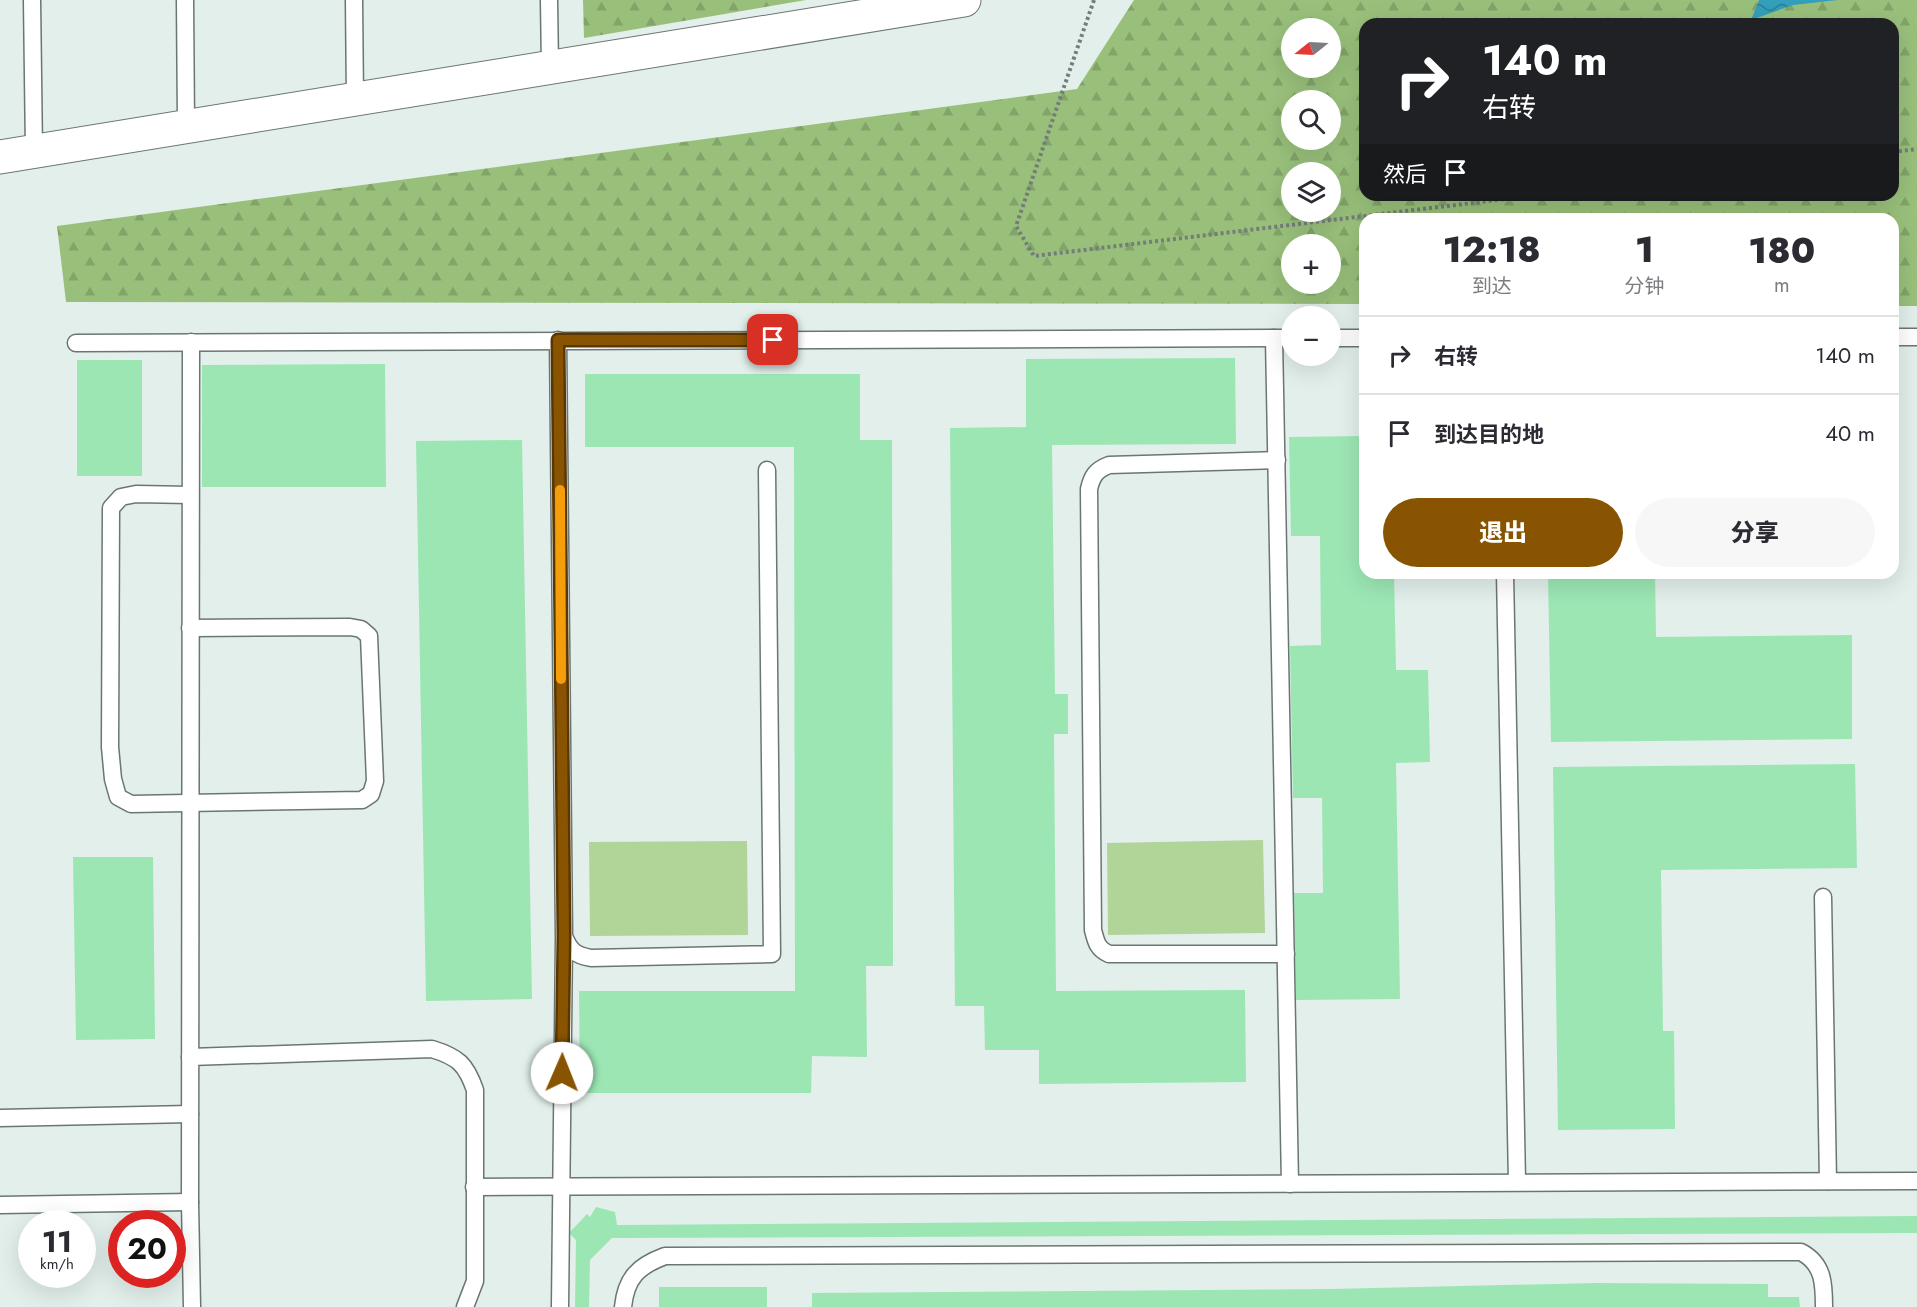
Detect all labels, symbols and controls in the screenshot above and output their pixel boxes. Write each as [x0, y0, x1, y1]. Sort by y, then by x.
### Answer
north arrow [1281, 18, 1341, 78]
map controls [1281, 18, 1341, 366]
text: 140 m [1482, 30, 1608, 91]
icon: right [1383, 42, 1461, 120]
text: 右转 [1482, 88, 1536, 127]
button: search [1281, 90, 1341, 150]
icon: arrive [1439, 156, 1472, 189]
text: 然后 [1383, 158, 1427, 190]
button: layers [1281, 162, 1341, 222]
text: 12:18 [1443, 223, 1541, 275]
text: 1 [1635, 223, 1654, 275]
text: 180 [1748, 224, 1815, 276]
button: + [1281, 234, 1341, 294]
text: m [1774, 271, 1789, 300]
text: 到达 [1472, 272, 1512, 301]
text: 分钟 [1624, 272, 1664, 301]
button: − [1281, 306, 1341, 366]
pin [747, 314, 798, 365]
icon: arrive [756, 323, 789, 356]
icon: right [1383, 339, 1416, 372]
text: 140 m [1815, 339, 1875, 371]
text: 右转 [1434, 340, 1478, 372]
icon: arrive [1383, 417, 1416, 450]
text: 40 m [1825, 417, 1875, 449]
text: 到达目的地 [1434, 418, 1544, 450]
button: 退出 [1383, 498, 1623, 567]
button: 分享 [1635, 498, 1875, 567]
position arrow [530, 1041, 594, 1105]
speed limit sign: 20 [108, 1210, 186, 1288]
text: 11 [42, 1220, 72, 1263]
text: km/h [40, 1253, 74, 1275]

